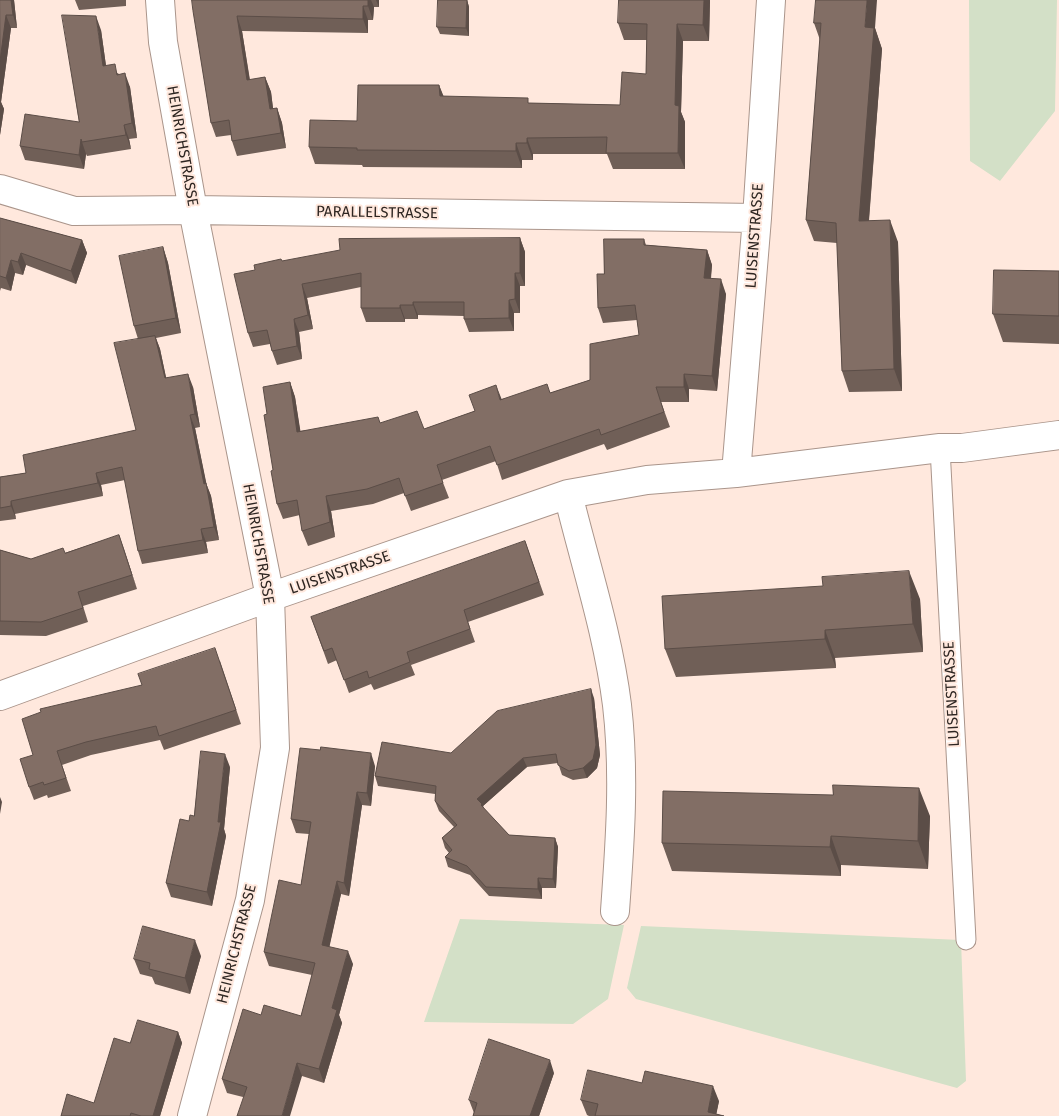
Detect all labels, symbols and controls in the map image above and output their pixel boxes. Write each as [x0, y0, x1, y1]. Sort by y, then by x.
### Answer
street label: HEINRICHSTRASSE [163, 84, 201, 208]
street label: LUISENSTRASSE [742, 183, 768, 289]
street label: PARALLELSTRASSE [316, 203, 438, 223]
street label: HEINRICHSTRASSE [239, 482, 277, 606]
street label: LUISENSTRASSE [287, 547, 393, 599]
street label: LUISENSTRASSE [940, 641, 964, 747]
street label: HEINRICHSTRASSE [213, 882, 261, 1006]

